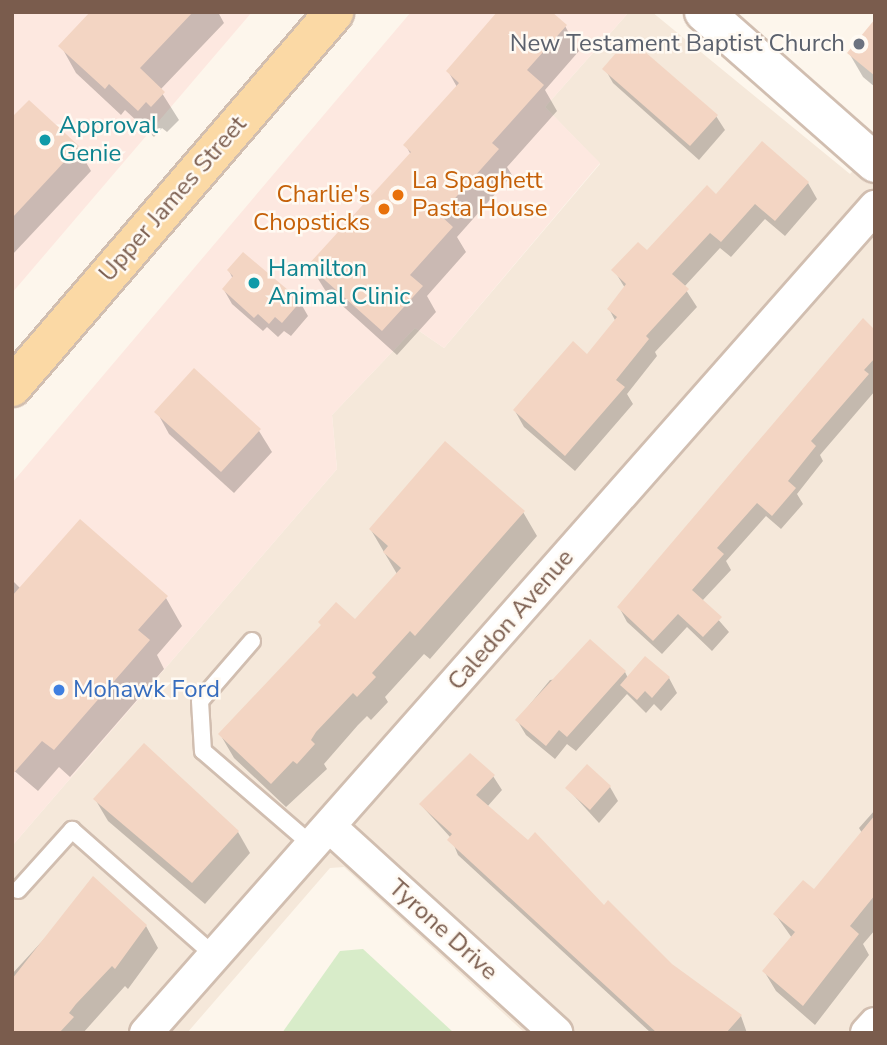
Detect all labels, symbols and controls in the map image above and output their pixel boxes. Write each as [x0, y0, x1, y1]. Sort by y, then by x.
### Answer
place label: New Testament Baptist Church [510, 30, 845, 58]
marker: New Testament Baptist Church [851, 36, 867, 52]
street label: Upper James Street [93, 110, 253, 288]
place label: Approval Genie [59, 112, 158, 168]
marker: Approval Genie [37, 132, 53, 148]
place label: La Spaghett Pasta House [412, 167, 547, 223]
place label: Charlie's Chopsticks [253, 181, 370, 237]
marker: La Spaghett Pasta House [390, 187, 406, 203]
marker: Charlie's Chopsticks [376, 201, 392, 217]
place label: Hamilton Animal Clinic [268, 255, 410, 311]
marker: Hamilton Animal Clinic [246, 275, 262, 291]
street label: Caledon Avenue [442, 544, 580, 696]
place label: Mohawk Ford [73, 676, 220, 704]
marker: Mohawk Ford [51, 682, 67, 698]
street label: Tyrone Drive [383, 874, 503, 986]

